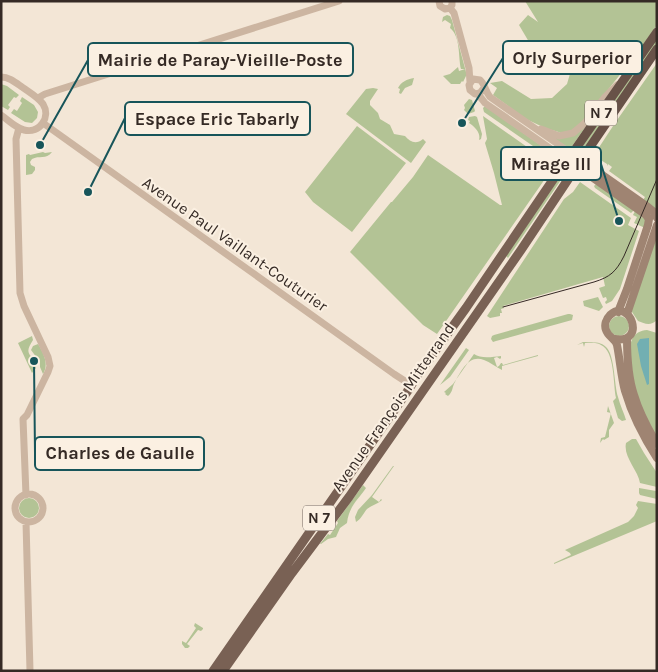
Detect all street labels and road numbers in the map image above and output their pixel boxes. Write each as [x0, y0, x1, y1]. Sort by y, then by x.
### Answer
road number: N 7 [585, 100, 617, 126]
street label: Avenue Paul Vaillant-Couturier [139, 173, 331, 315]
street label: Avenue François Mitterrand [328, 319, 458, 495]
road number: N 7 [303, 506, 335, 530]

